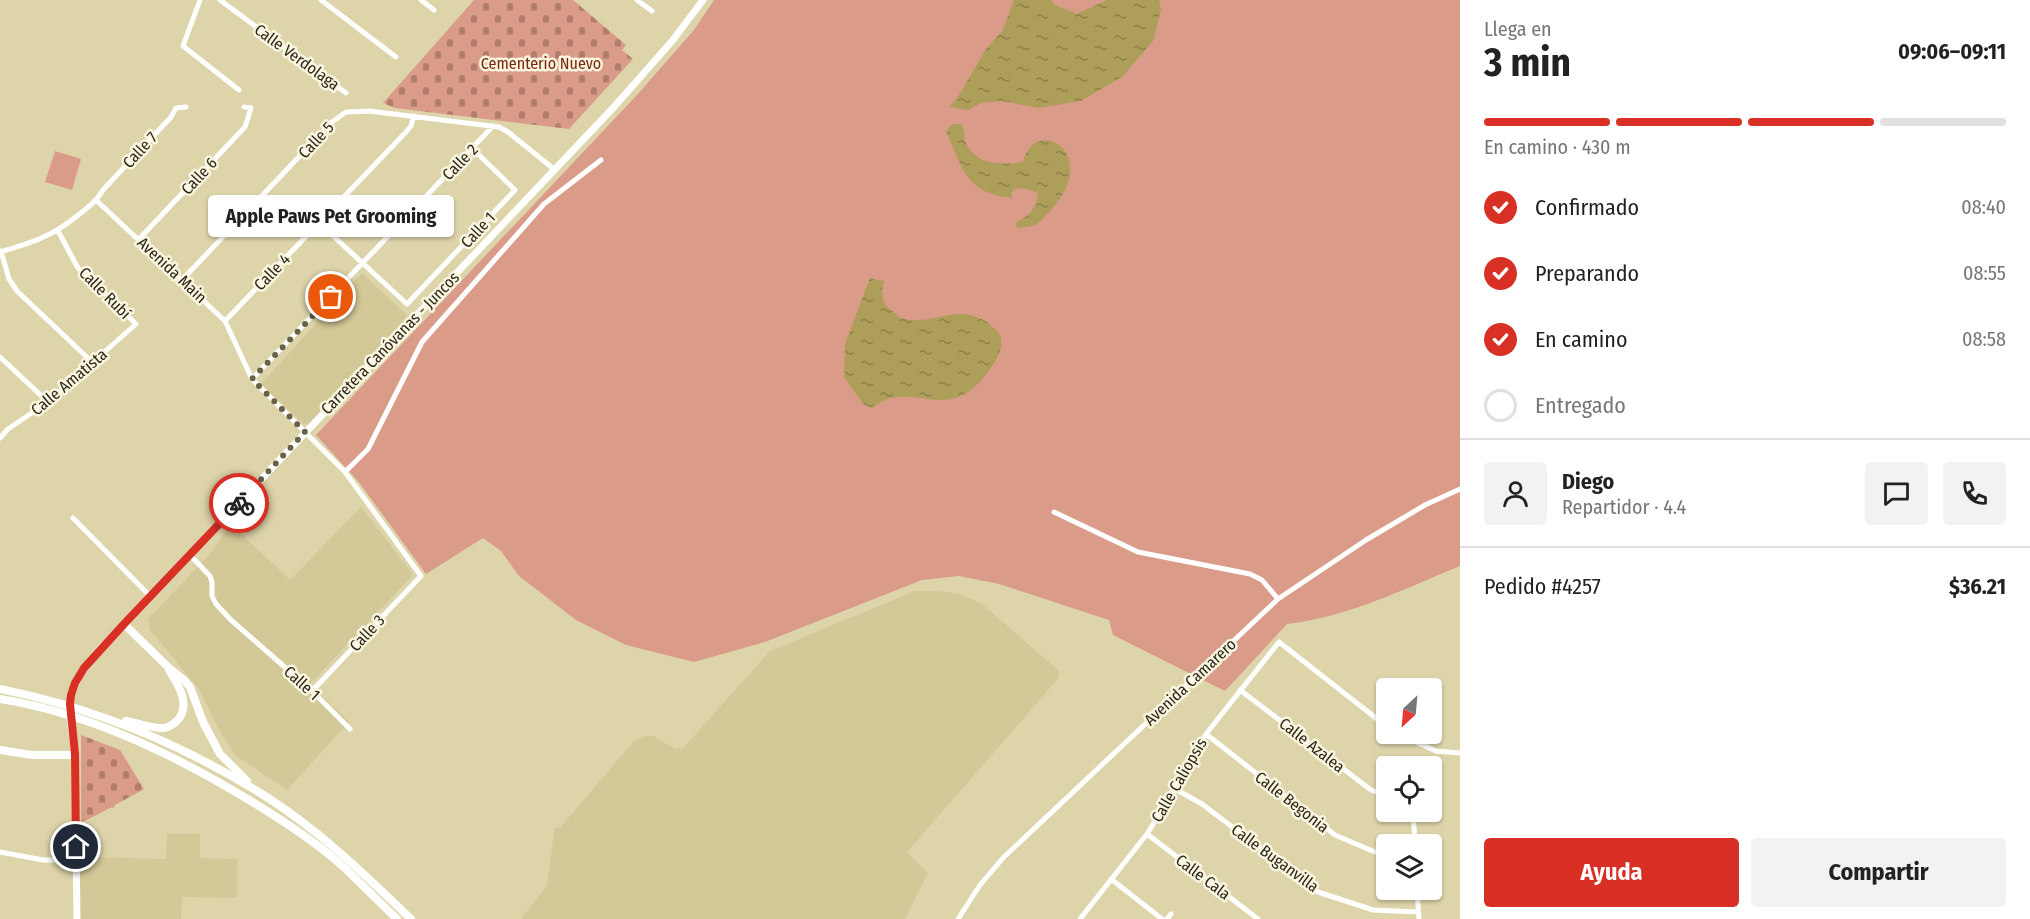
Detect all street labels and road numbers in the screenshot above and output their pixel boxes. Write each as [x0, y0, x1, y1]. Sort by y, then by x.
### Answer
street label: Calle Verdolaga [251, 20, 343, 94]
street label: Calle 5 [294, 118, 338, 162]
street label: Calle 7 [119, 128, 162, 172]
street label: Calle 2 [438, 140, 482, 184]
street label: Calle 6 [177, 154, 221, 198]
street label: Calle 1 [457, 208, 499, 252]
street label: Avenida Main [133, 233, 211, 307]
street label: Calle 4 [250, 250, 294, 294]
street label: Calle Rubí [75, 263, 135, 323]
street label: Carretera Canóvanas - Juncos [317, 268, 463, 418]
street label: Calle Amatista [27, 345, 111, 419]
street label: Calle 3 [345, 611, 389, 655]
street label: Avenida Camarero [1140, 635, 1240, 729]
street label: Calle 1 [280, 662, 324, 704]
street label: Calle Azalea [1276, 714, 1349, 776]
street label: Calle Caliopsis [1147, 734, 1211, 826]
street label: Calle Begonia [1251, 767, 1333, 837]
street label: Calle Buganvilla [1228, 820, 1323, 896]
street label: Calle Cala [1172, 850, 1234, 904]

